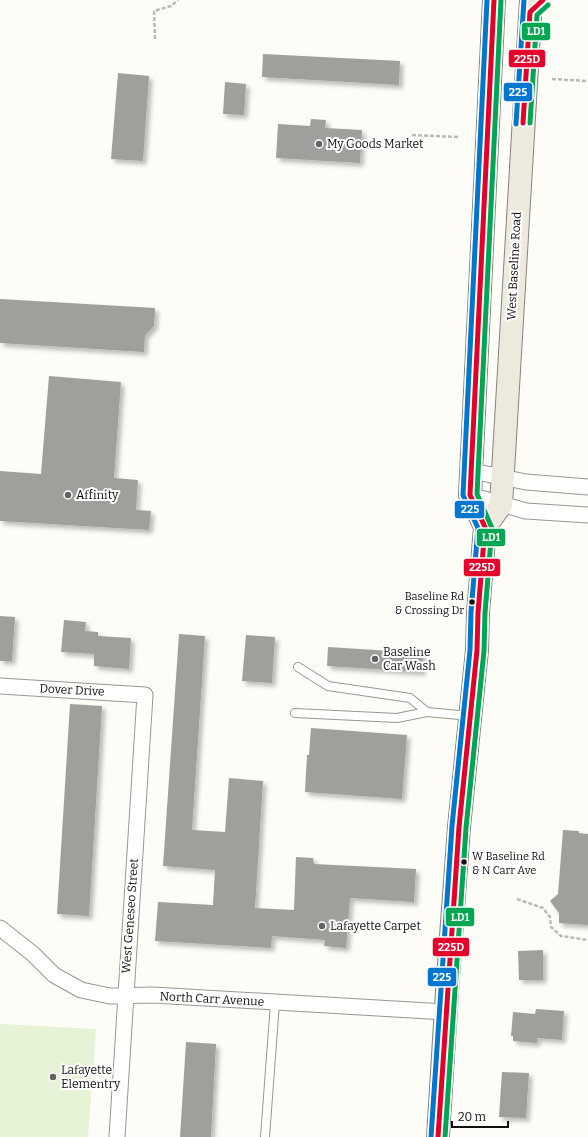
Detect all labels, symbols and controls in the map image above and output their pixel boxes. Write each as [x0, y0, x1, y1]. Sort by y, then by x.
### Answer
line badge: LD1 [521, 22, 551, 41]
text: LD1 [527, 25, 546, 38]
line badge: 225D [508, 49, 546, 68]
text: 225D [514, 53, 540, 66]
line badge: 225 [503, 82, 533, 102]
text: 225 [509, 86, 527, 99]
place label: My Goods Market [327, 137, 424, 151]
marker: My Goods Market [314, 139, 324, 149]
street label: West Baseline Road [504, 211, 524, 321]
place label: Affinity [76, 488, 119, 502]
marker: Affinity [63, 490, 73, 500]
line badge: 225 [454, 500, 485, 519]
text: 225 [461, 503, 479, 516]
line badge: LD1 [476, 528, 506, 547]
text: LD1 [482, 531, 501, 544]
line badge: 225D [463, 558, 501, 577]
text: 225D [469, 561, 495, 574]
place label: Baseline Rd & Crossing Dr [395, 590, 464, 617]
marker: Baseline Rd & Crossing Dr [467, 597, 477, 607]
place label: Baseline Car Wash [383, 645, 436, 673]
marker: Baseline Car Wash [370, 654, 380, 664]
street label: Dover Drive [39, 681, 105, 699]
place label: W Baseline Rd & N Carr Ave [472, 850, 545, 877]
street label: West Geneseo Street [119, 857, 141, 974]
marker: W Baseline Rd & N Carr Ave [459, 857, 469, 867]
line badge: LD1 [445, 907, 475, 927]
text: LD1 [451, 911, 470, 924]
place label: Lafayette Carpet [330, 919, 421, 933]
marker: Lafayette Carpet [317, 921, 327, 931]
line badge: 225D [432, 937, 470, 957]
text: 225D [438, 941, 464, 954]
line badge: 225 [427, 967, 457, 987]
text: 225 [433, 971, 451, 984]
street label: North Carr Avenue [159, 989, 265, 1009]
place label: Lafayette Elementry [61, 1063, 121, 1091]
marker: Lafayette Elementry [48, 1072, 58, 1082]
scale bar [452, 1103, 508, 1129]
text: 20 m [458, 1110, 487, 1124]

